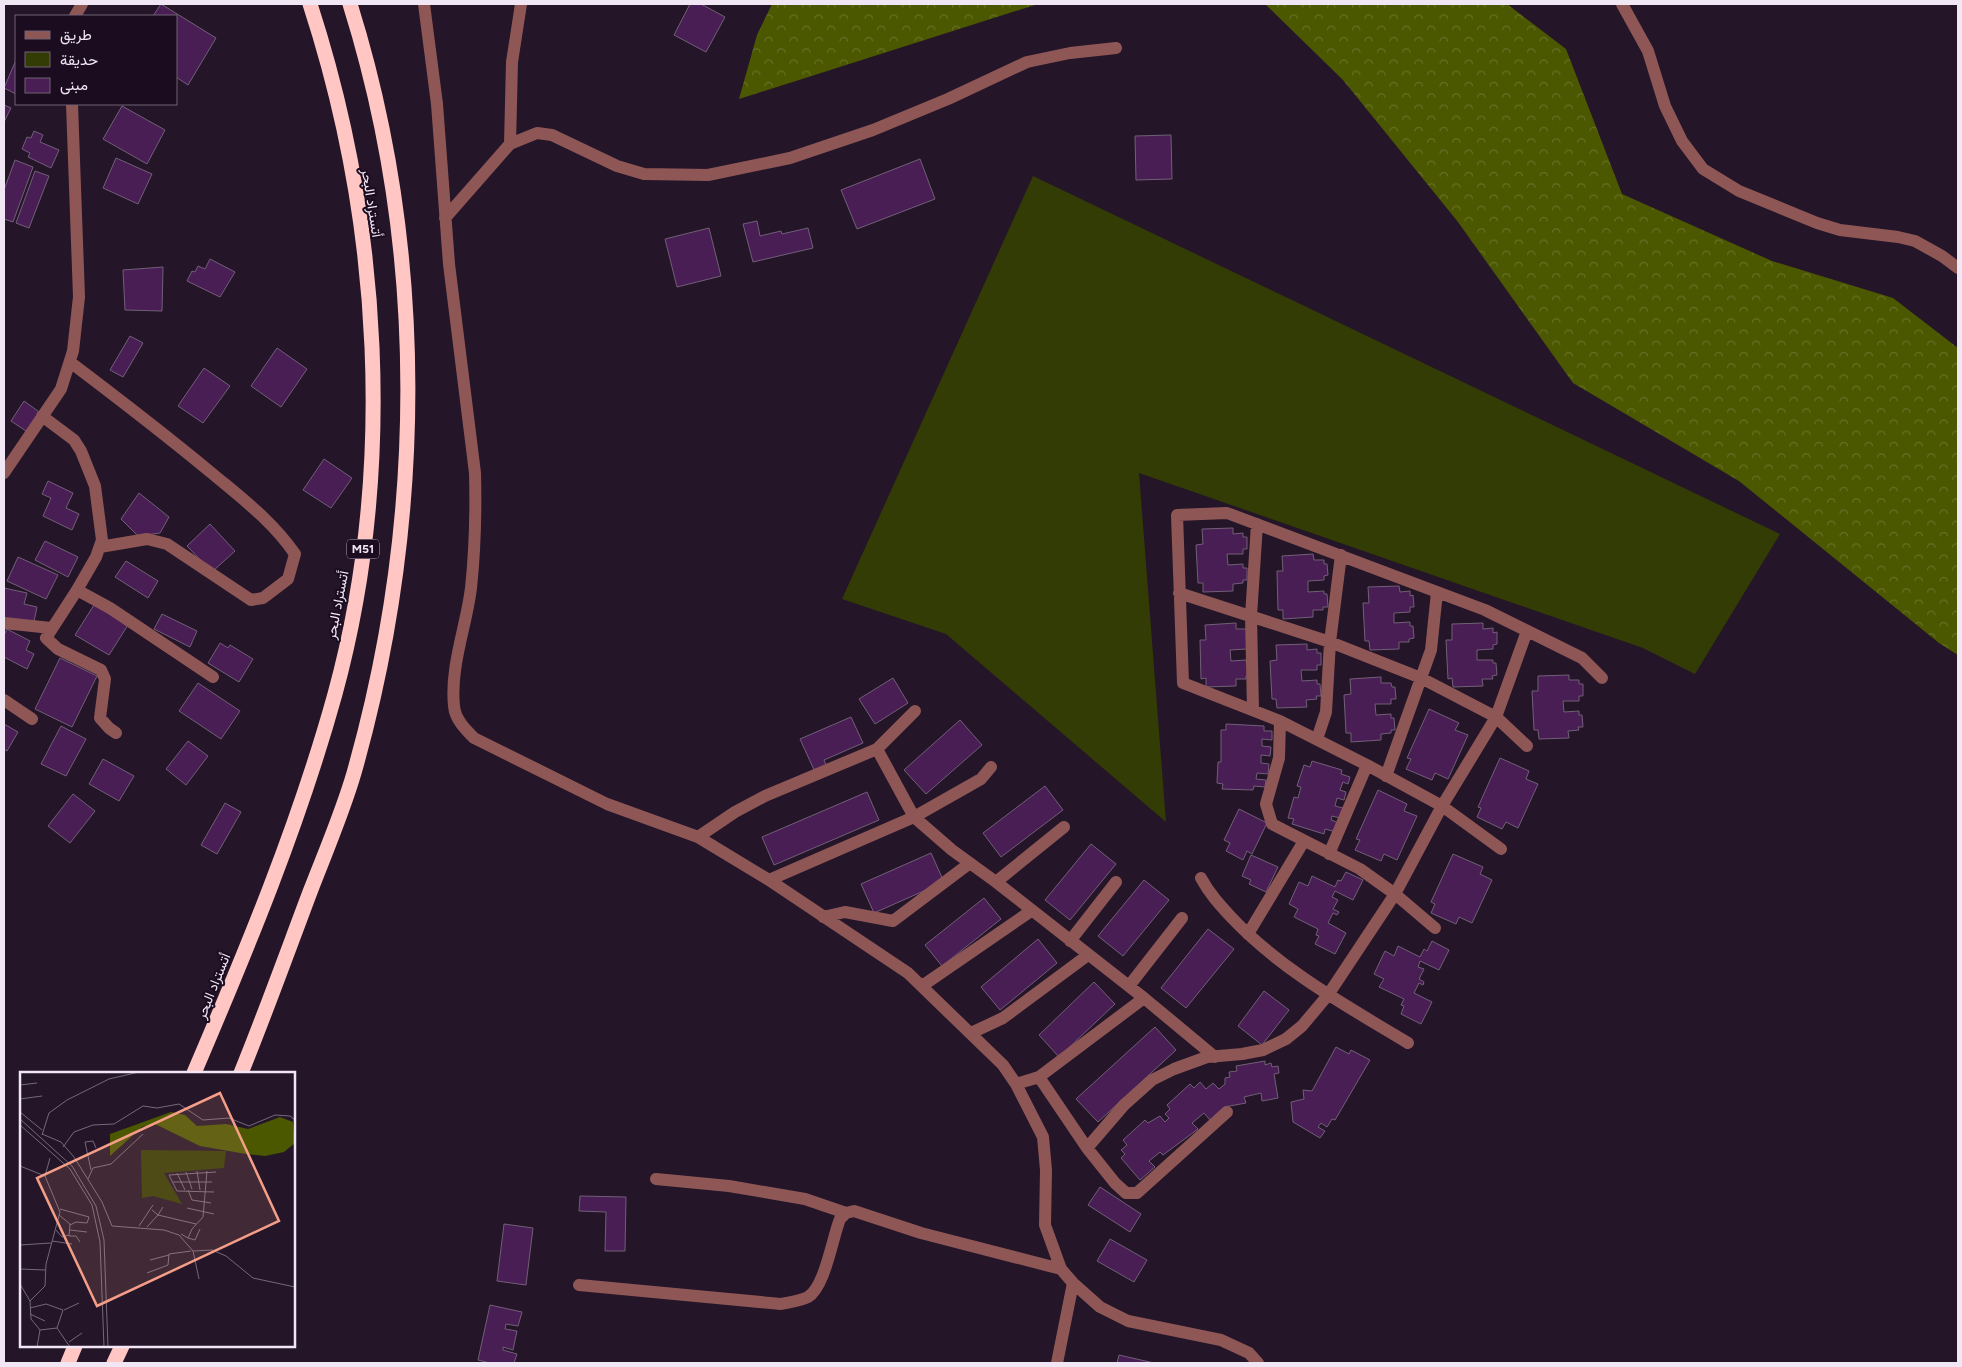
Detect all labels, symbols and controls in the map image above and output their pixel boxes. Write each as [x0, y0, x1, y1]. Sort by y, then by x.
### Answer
legend [15, 15, 178, 105]
text: طريق [60, 26, 92, 45]
text: حديقة [60, 51, 98, 69]
text: مبنى [60, 76, 88, 95]
street label: أتستراد البحر [358, 167, 385, 239]
road number: M51 [347, 540, 379, 558]
street label: أتستراد البحر [322, 569, 352, 642]
street label: أتستراد البحر [192, 951, 234, 1022]
inset map [20, 1072, 295, 1347]

